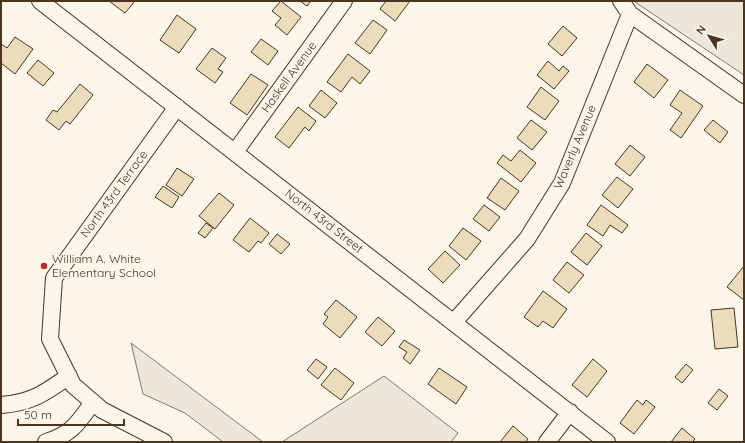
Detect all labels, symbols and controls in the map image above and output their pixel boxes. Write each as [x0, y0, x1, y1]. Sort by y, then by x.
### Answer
north arrow [689, 16, 729, 56]
text: N [693, 23, 709, 37]
street label: Haskell Avenue [258, 38, 320, 115]
street label: Waverly Avenue [550, 102, 599, 191]
street label: North 43rd Terrace [77, 147, 150, 240]
street label: North 43rd Street [282, 185, 366, 256]
place label: William A. White Elementary School [52, 251, 156, 280]
marker: William A. White Elementary School [39, 261, 49, 271]
scale bar [18, 401, 124, 427]
text: 50 m [24, 407, 52, 422]

